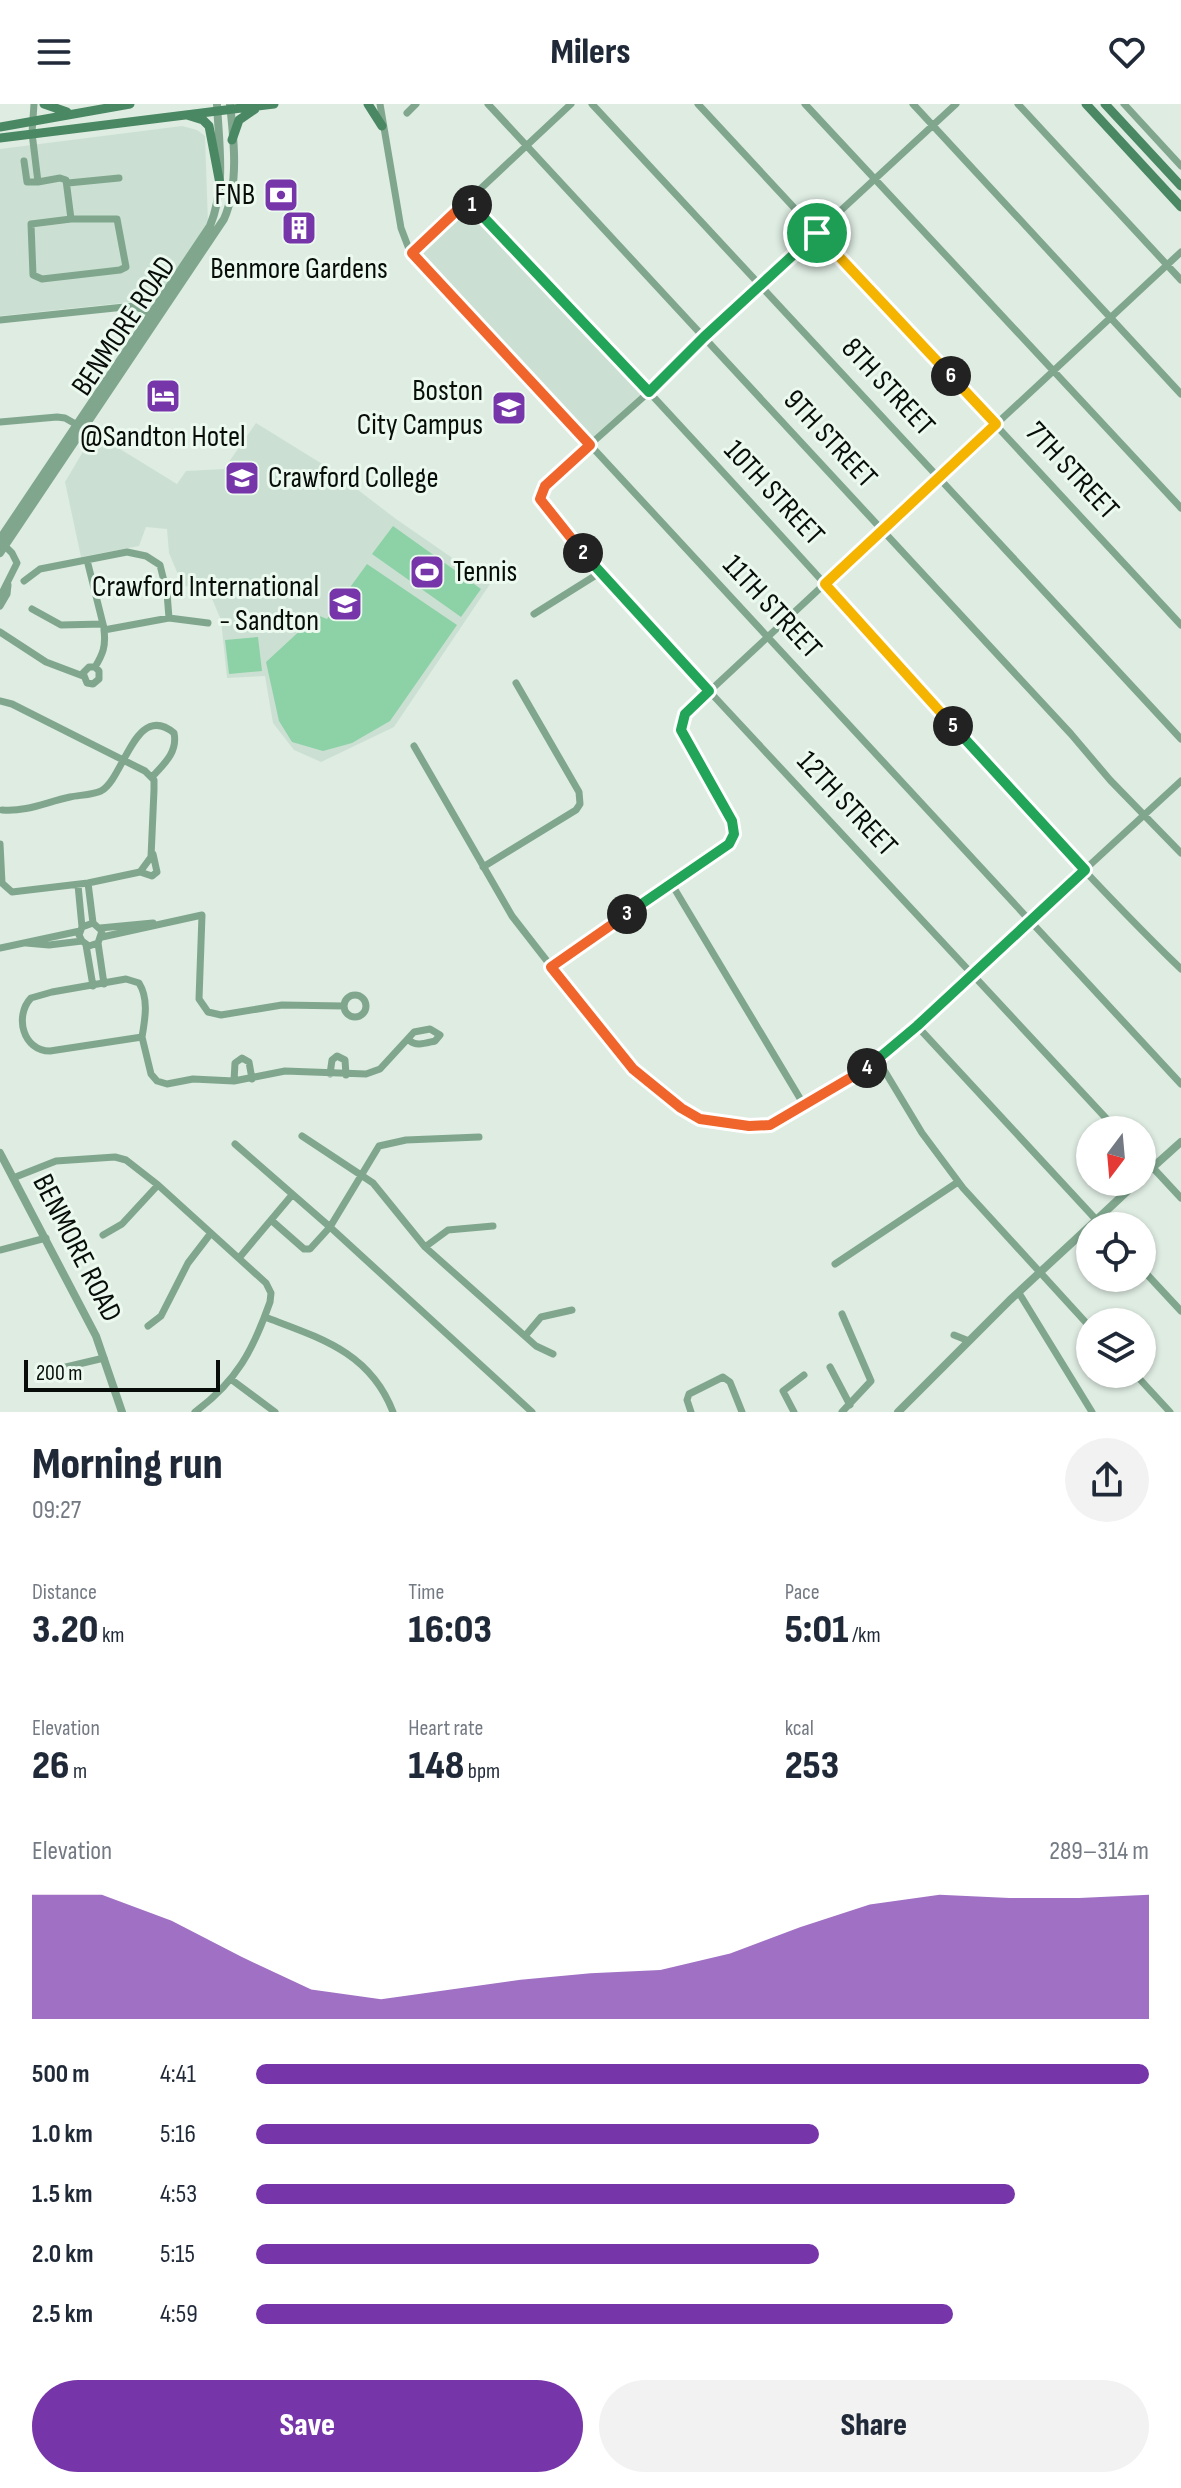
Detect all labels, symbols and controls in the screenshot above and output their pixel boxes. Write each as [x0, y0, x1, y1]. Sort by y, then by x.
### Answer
icon: menu [32, 30, 76, 74]
icon: heart [1105, 30, 1149, 74]
text: Milers [551, 31, 630, 74]
bank icon: FNB [262, 176, 300, 214]
place label: FNB [215, 177, 255, 213]
pin: 1 [452, 185, 492, 225]
text: 1 [468, 191, 476, 218]
pin [783, 199, 851, 267]
building icon: Benmore Gardens [280, 209, 318, 247]
icon: arrive [795, 211, 839, 255]
street label: BENMORE ROAD [64, 249, 184, 403]
place label: Benmore Gardens [210, 251, 388, 287]
street label: 8TH STREET [834, 331, 942, 443]
pin: 6 [931, 356, 971, 396]
text: 6 [946, 362, 956, 389]
place label: Boston City Campus [357, 373, 483, 443]
hotel icon: @Sandton Hotel [144, 377, 182, 415]
street label: 9TH STREET [776, 382, 884, 496]
school or university icon: Boston City Campus [490, 389, 528, 427]
street label: 7TH STREET [1018, 415, 1126, 527]
place label: @Sandton Hotel [80, 419, 246, 455]
street label: 10TH STREET [716, 433, 832, 553]
school or university icon: Crawford College [223, 459, 261, 497]
place label: Crawford College [268, 460, 439, 496]
pin: 2 [563, 533, 603, 573]
text: 2 [578, 539, 588, 566]
street label: 11TH STREET [715, 548, 829, 666]
sports icon: Tennis [408, 553, 446, 591]
place label: Tennis [453, 554, 517, 590]
place label: Crawford International - Sandton [92, 569, 319, 639]
school or university icon: Crawford International - Sandton [326, 585, 364, 623]
pin: 5 [933, 706, 973, 746]
text: 5 [948, 712, 958, 739]
street label: 12TH STREET [789, 744, 905, 864]
pin: 3 [607, 894, 647, 934]
text: 3 [622, 900, 632, 927]
pin: 4 [847, 1048, 887, 1088]
text: 4 [862, 1054, 872, 1081]
north arrow [1076, 1116, 1156, 1196]
map controls [1076, 1116, 1156, 1388]
street label: BENMORE ROAD [25, 1168, 129, 1328]
button: locate [1076, 1212, 1156, 1292]
button: layers [1076, 1308, 1156, 1388]
scale bar [24, 1356, 220, 1392]
text: 200 m [36, 1360, 82, 1387]
text: Morning run [32, 1438, 223, 1491]
button: share [1065, 1438, 1149, 1522]
text: 09:27 [32, 1495, 81, 1526]
text: Distance [32, 1579, 97, 1606]
text: Time [408, 1579, 444, 1606]
text: Pace [785, 1579, 820, 1606]
text: 3.20 [32, 1606, 98, 1654]
text: 16:03 [408, 1606, 492, 1654]
text: 5:01 [785, 1606, 849, 1654]
text: km [98, 1622, 124, 1649]
text: /km [849, 1622, 881, 1649]
text: Elevation [32, 1715, 100, 1742]
text: Heart rate [408, 1715, 483, 1742]
text: kcal [785, 1715, 814, 1742]
text: 26 [32, 1742, 69, 1790]
text: 148 [408, 1742, 464, 1790]
text: 253 [785, 1742, 839, 1790]
text: m [69, 1758, 87, 1785]
text: bpm [464, 1758, 500, 1785]
text: Elevation [32, 1836, 112, 1867]
text: 289–314 m [1049, 1836, 1149, 1867]
text: 500 m [32, 2059, 89, 2090]
text: 4:41 [160, 2059, 196, 2090]
text: 1.0 km [32, 2119, 93, 2150]
text: 5:16 [160, 2119, 196, 2150]
text: 1.5 km [32, 2179, 92, 2210]
text: 4:53 [160, 2179, 197, 2210]
text: 2.0 km [32, 2239, 93, 2270]
text: 5:15 [160, 2239, 195, 2270]
text: 2.5 km [32, 2299, 93, 2330]
text: 4:59 [160, 2299, 198, 2330]
button: Save [32, 2380, 583, 2472]
button: Share [599, 2380, 1149, 2472]

